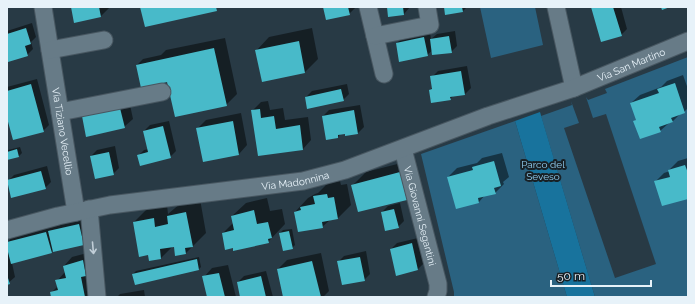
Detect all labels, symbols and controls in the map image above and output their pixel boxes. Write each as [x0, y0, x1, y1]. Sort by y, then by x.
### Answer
street label: Via San Martino [596, 46, 667, 84]
street label: Via Tiziano Vecellio [50, 87, 75, 176]
park label: Parco del Seveso [521, 159, 565, 182]
street label: Via Giovanni Segantini [402, 165, 438, 267]
street label: Via Madonnina [261, 169, 330, 192]
one-way arrow [89, 241, 96, 254]
scale bar [551, 262, 651, 288]
text: 50 m [557, 269, 585, 283]

